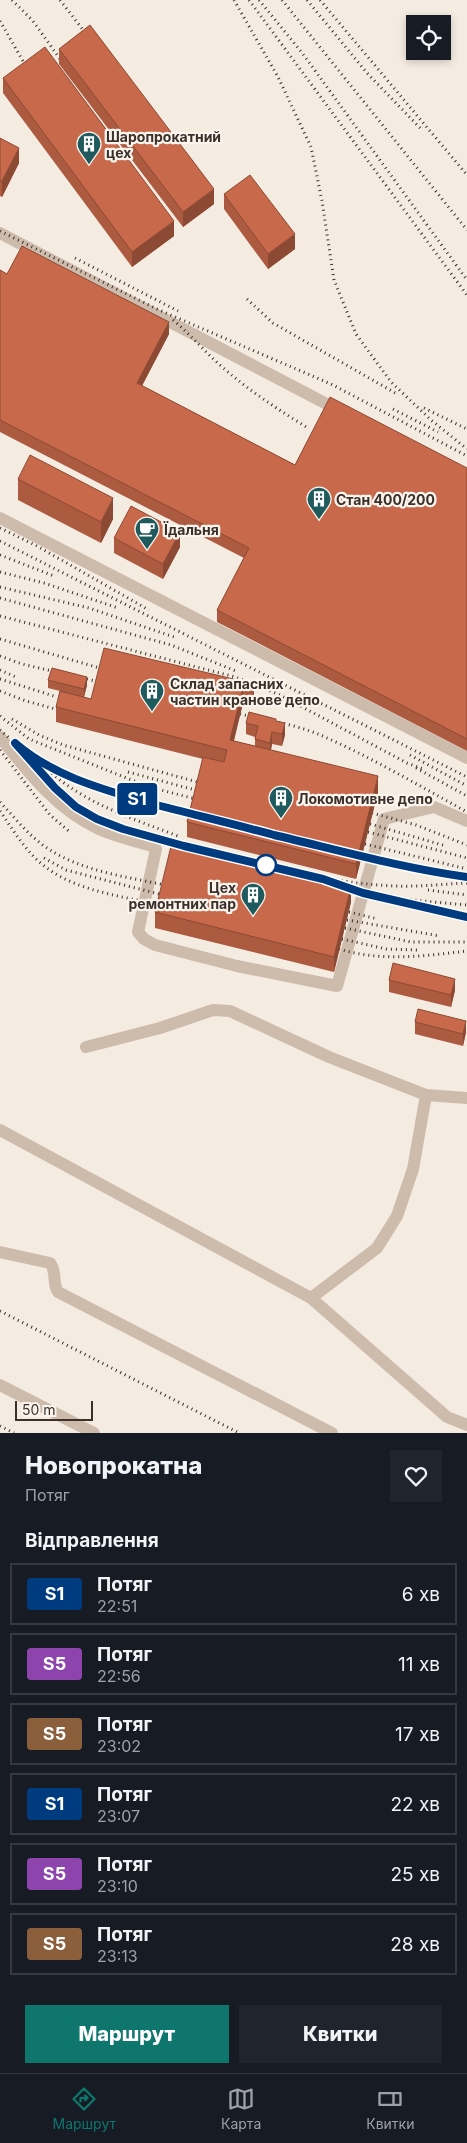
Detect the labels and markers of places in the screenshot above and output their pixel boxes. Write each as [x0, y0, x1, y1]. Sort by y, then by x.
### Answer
place label: Шаропрокатний цех [106, 128, 221, 161]
building icon: Шаропрокатний цех [76, 131, 102, 165]
building icon: Стан 400/200 [306, 486, 332, 520]
place label: Стан 400/200 [336, 491, 435, 508]
cafe icon: Їдальня [134, 516, 160, 550]
place label: Їдальня [163, 521, 219, 538]
place label: Склад запасних частин кранове депо [170, 675, 320, 708]
building icon: Склад запасних частин кранове депо [139, 678, 165, 712]
building icon: Локомотивне депо [268, 785, 294, 819]
place label: Локомотивне депо [298, 790, 433, 807]
unlabelled marker [255, 854, 277, 876]
place label: Цех ремонтних пар [129, 879, 236, 912]
building icon: Цех ремонтних пар [240, 882, 266, 916]

